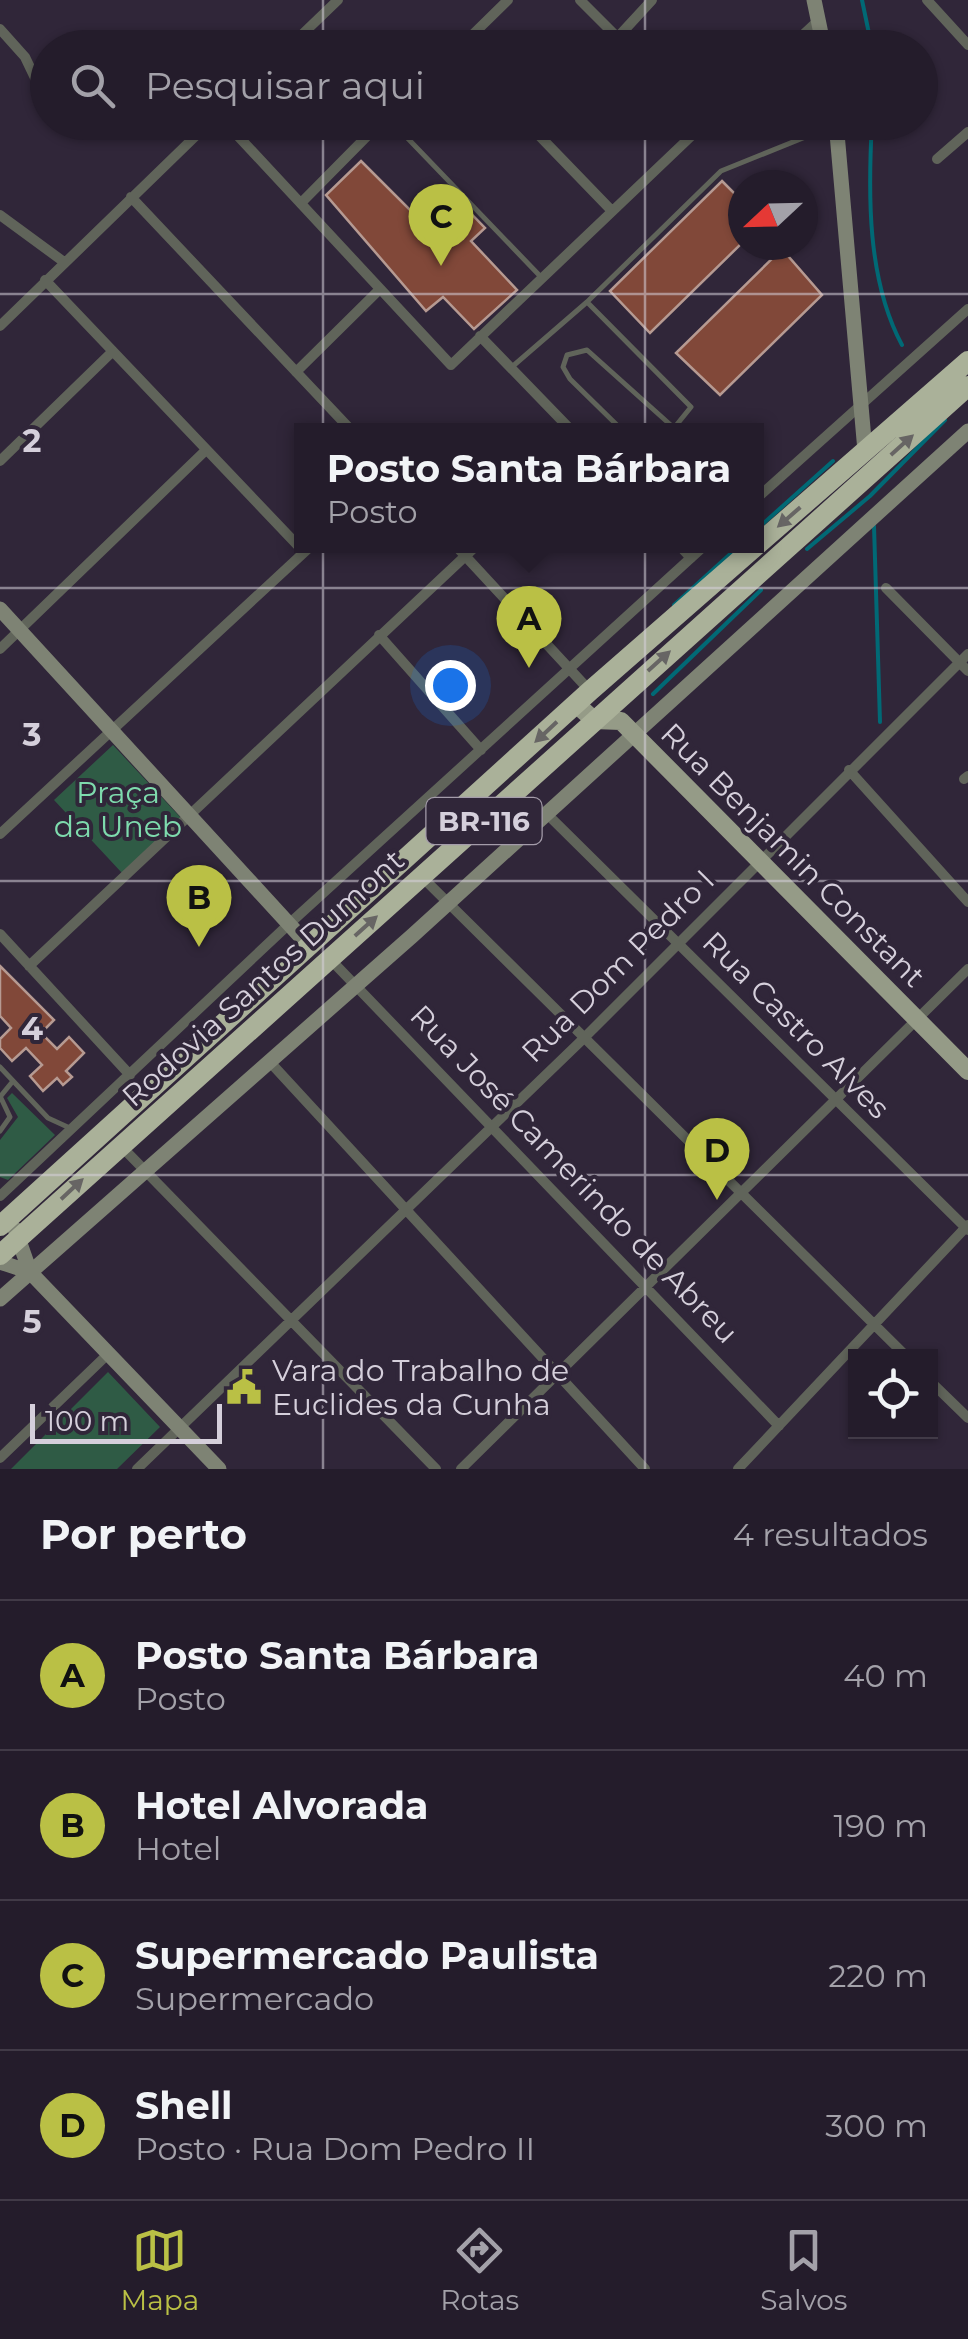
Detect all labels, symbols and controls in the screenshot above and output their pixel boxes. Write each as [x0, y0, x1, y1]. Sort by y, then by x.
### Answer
search box [30, 30, 938, 140]
icon: search [65, 58, 120, 113]
text: Pesquisar aqui [145, 62, 425, 109]
north arrow [728, 170, 818, 260]
pin: C [408, 184, 474, 266]
text: 2 [23, 421, 41, 460]
popup [294, 423, 764, 553]
one-way arrow [889, 434, 914, 456]
text: Posto Santa Bárbara [327, 445, 731, 492]
text: Posto [327, 492, 418, 531]
one-way arrow [777, 505, 802, 527]
pin: A [496, 586, 562, 668]
one-way arrow [646, 650, 671, 672]
your location [425, 660, 476, 711]
text: 3 [22, 715, 41, 754]
street label: Rua Benjamin Constant [653, 715, 933, 995]
one-way arrow [534, 721, 559, 743]
park label: Praça da Uneb [54, 774, 182, 845]
road number: BR-116 [426, 798, 542, 844]
street label: Rodovia Santos Dumont [114, 842, 412, 1114]
street label: Rua Dom Pedro I [514, 862, 722, 1070]
pin: B [166, 864, 232, 947]
one-way arrow [353, 916, 378, 938]
street label: Rua Castro Alves [695, 924, 897, 1126]
street label: Rua José Camerindo de Abreu [402, 997, 746, 1351]
text: 4 [21, 1009, 43, 1048]
pin: D [684, 1118, 750, 1200]
one-way arrow [59, 1179, 84, 1201]
text: 5 [22, 1302, 42, 1341]
map controls [848, 1349, 938, 1439]
button: locate [848, 1349, 938, 1439]
place label: Vara do Trabalho de Euclides da Cunha [272, 1352, 569, 1423]
public building icon: Vara do Trabalho de Euclides da Cunha [225, 1368, 263, 1406]
scale bar [30, 1399, 222, 1444]
text: 100 m [45, 1404, 129, 1438]
text: Por perto [40, 1508, 247, 1560]
text: 4 resultados [733, 1515, 928, 1554]
text: Posto Santa Bárbara [135, 1632, 539, 1679]
text: A [60, 1656, 85, 1695]
text: 40 m [843, 1656, 928, 1695]
text: Posto [135, 1679, 226, 1718]
text: Hotel Alvorada [135, 1782, 428, 1829]
text: B [60, 1806, 85, 1845]
text: 190 m [833, 1806, 928, 1845]
text: Hotel [135, 1829, 221, 1868]
text: Supermercado Paulista [135, 1932, 599, 1979]
text: C [61, 1956, 84, 1995]
text: 220 m [828, 1956, 928, 1995]
text: Supermercado [135, 1979, 374, 2018]
text: Shell [135, 2082, 233, 2129]
text: D [59, 2106, 86, 2145]
text: 300 m [825, 2106, 928, 2145]
text: Posto · Rua Dom Pedro II [135, 2129, 535, 2168]
tab: Mapa [121, 2223, 199, 2317]
tab: Rotas [440, 2223, 519, 2317]
tab: Salvos [760, 2223, 847, 2317]

